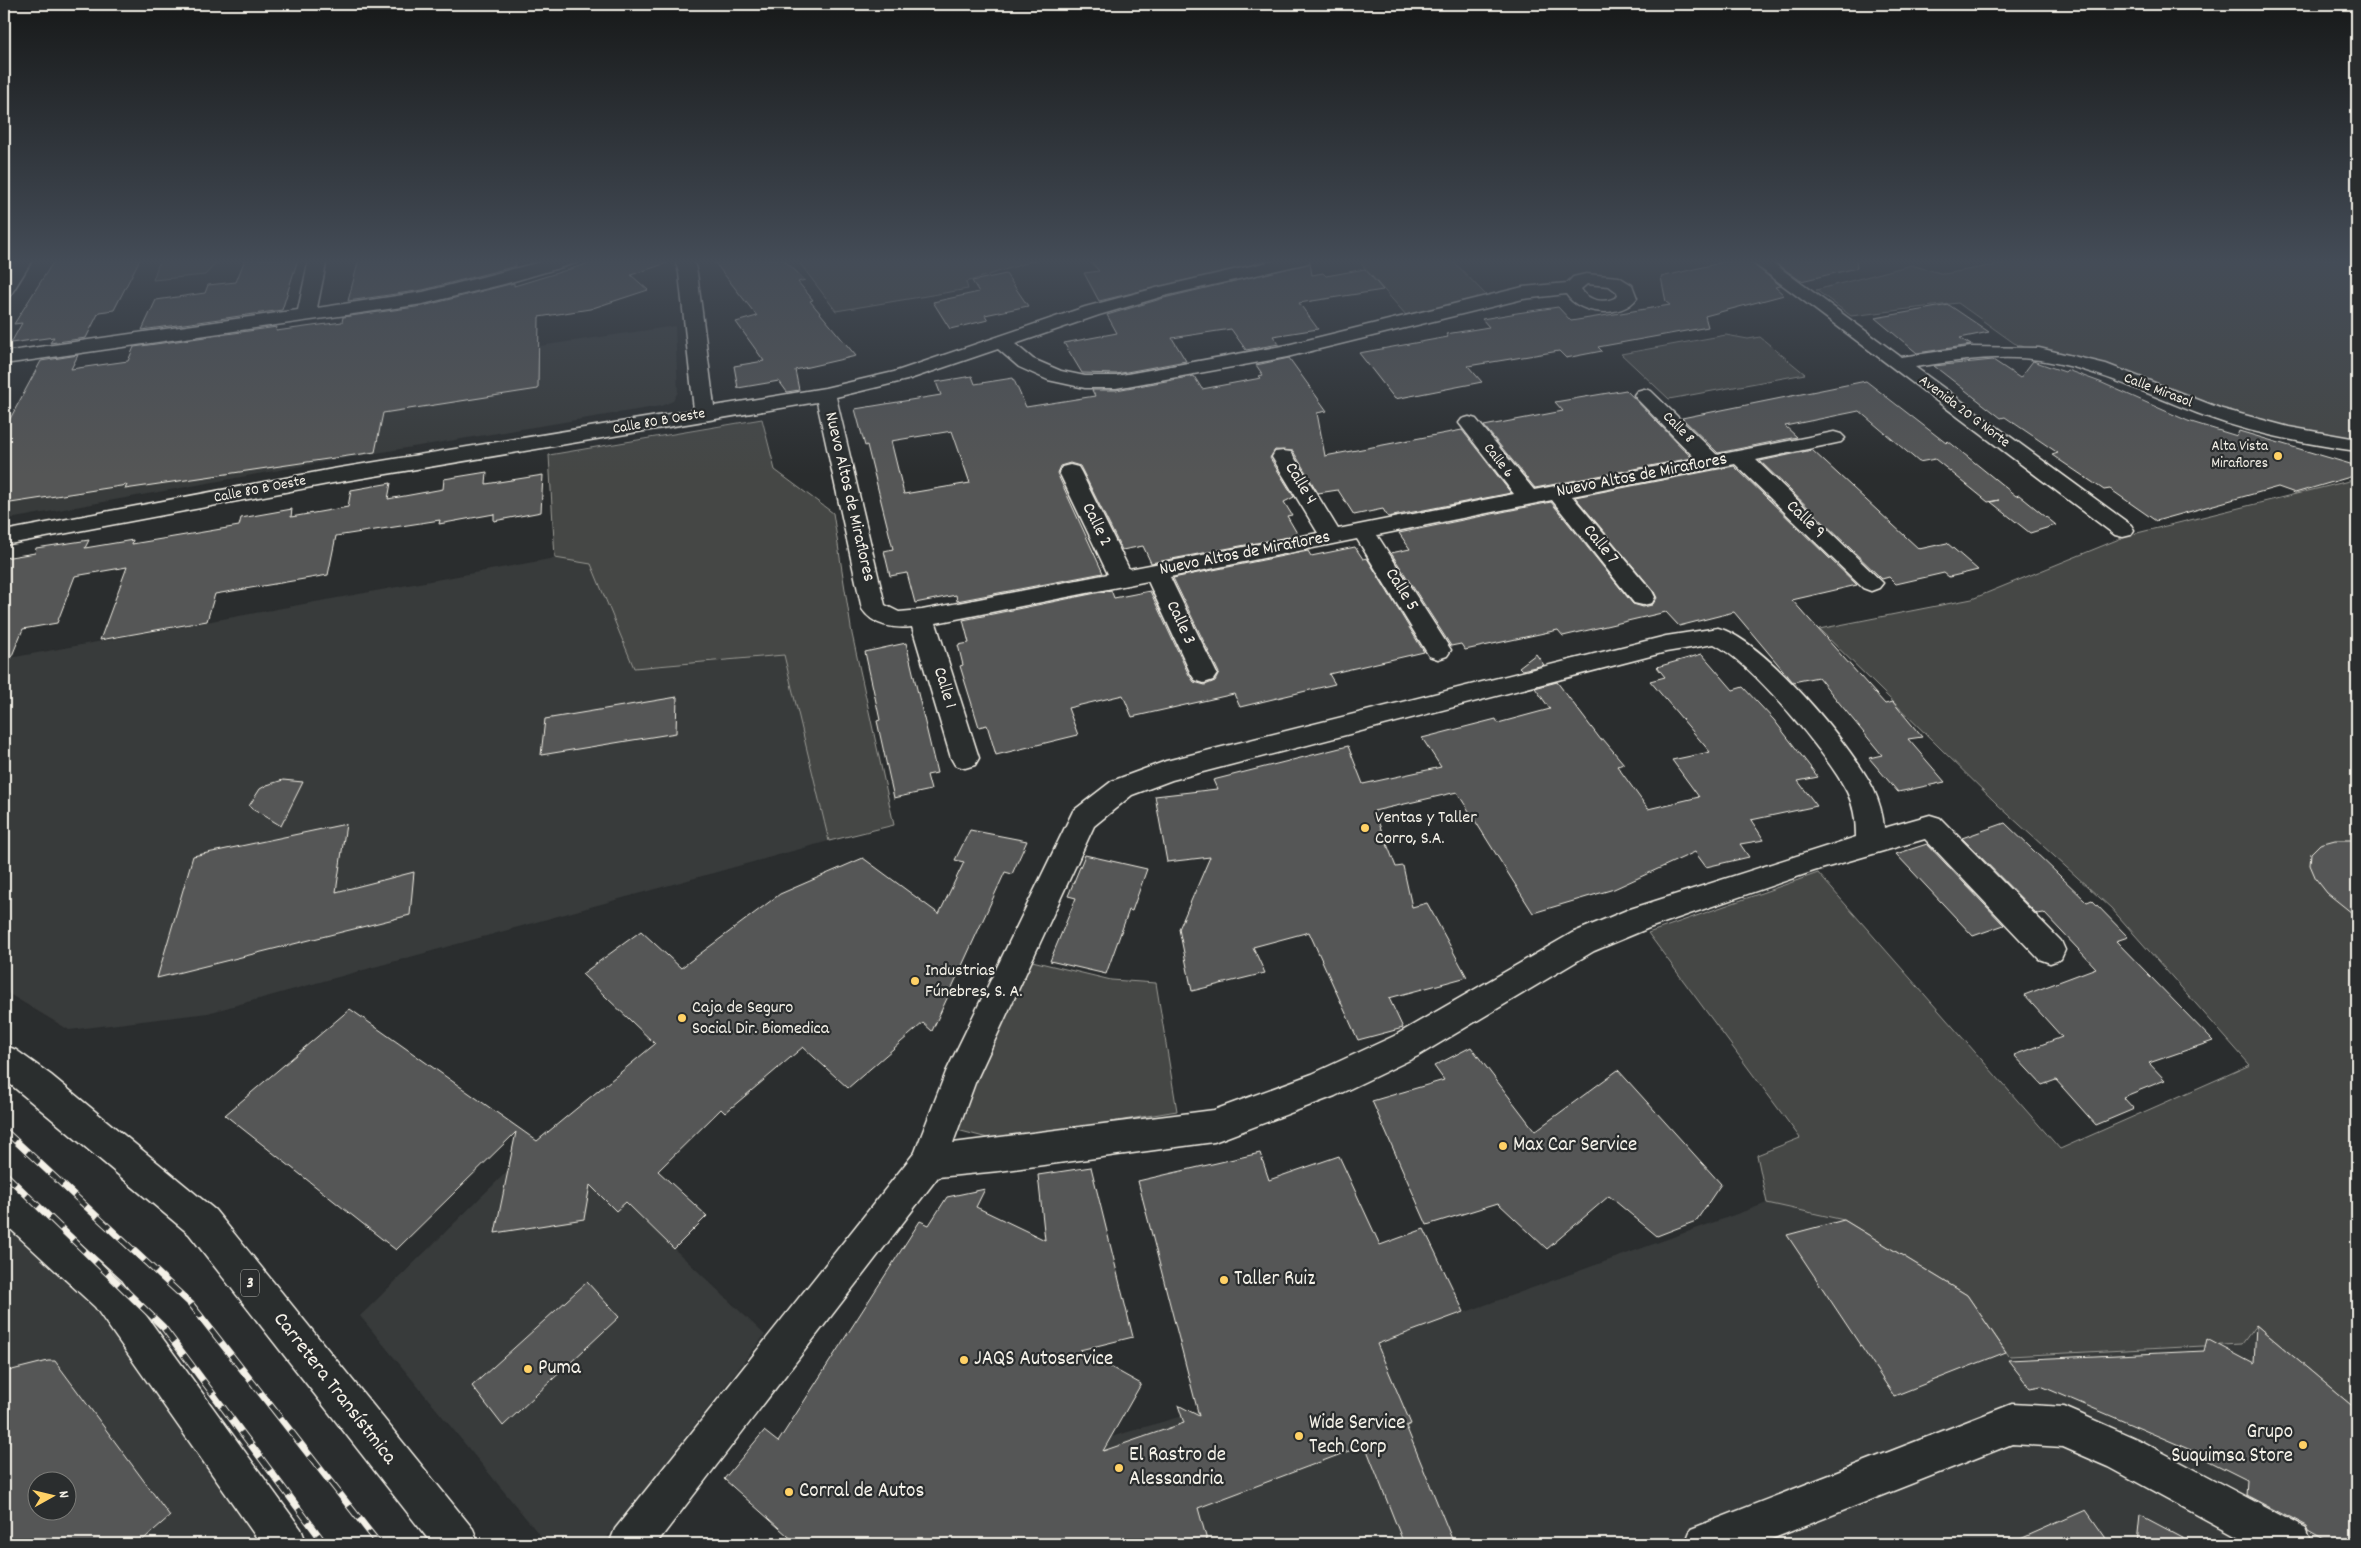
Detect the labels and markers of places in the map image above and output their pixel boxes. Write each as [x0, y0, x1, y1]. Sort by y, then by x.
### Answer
place label: Alta Vista Miraflores [2211, 436, 2269, 475]
marker: Alta Vista Miraflores [2272, 450, 2284, 462]
place label: Ventas y Taller Corro, S.A. [1375, 806, 1477, 852]
marker: Ventas y Taller Corro, S.A. [1359, 822, 1371, 834]
place label: Industrias Fúnebres, S. A. [925, 959, 1022, 1005]
marker: Industrias Fúnebres, S. A. [909, 975, 921, 987]
place label: Caja de Seguro Social Dir. Biomedica [692, 996, 830, 1042]
marker: Caja de Seguro Social Dir. Biomedica [676, 1012, 688, 1024]
place label: Max Car Service [1513, 1131, 1637, 1161]
marker: Max Car Service [1497, 1140, 1509, 1152]
place label: Taller Ruiz [1234, 1265, 1315, 1295]
marker: Taller Ruiz [1218, 1274, 1230, 1286]
place label: JAQS Autoservice [974, 1345, 1113, 1375]
place label: Puma [538, 1354, 582, 1384]
marker: JAQS Autoservice [958, 1354, 970, 1366]
marker: Puma [522, 1363, 534, 1375]
place label: Wide Service Tech Corp [1309, 1409, 1405, 1463]
place label: Grupo Suquimsa Store [2171, 1418, 2293, 1472]
marker: Wide Service Tech Corp [1293, 1430, 1305, 1442]
marker: Grupo Suquimsa Store [2297, 1439, 2309, 1451]
place label: El Rastro de Alessandria [1129, 1441, 1226, 1495]
marker: El Rastro de Alessandria [1113, 1462, 1125, 1474]
place label: Corral de Autos [799, 1477, 924, 1507]
marker: Corral de Autos [783, 1486, 795, 1498]

